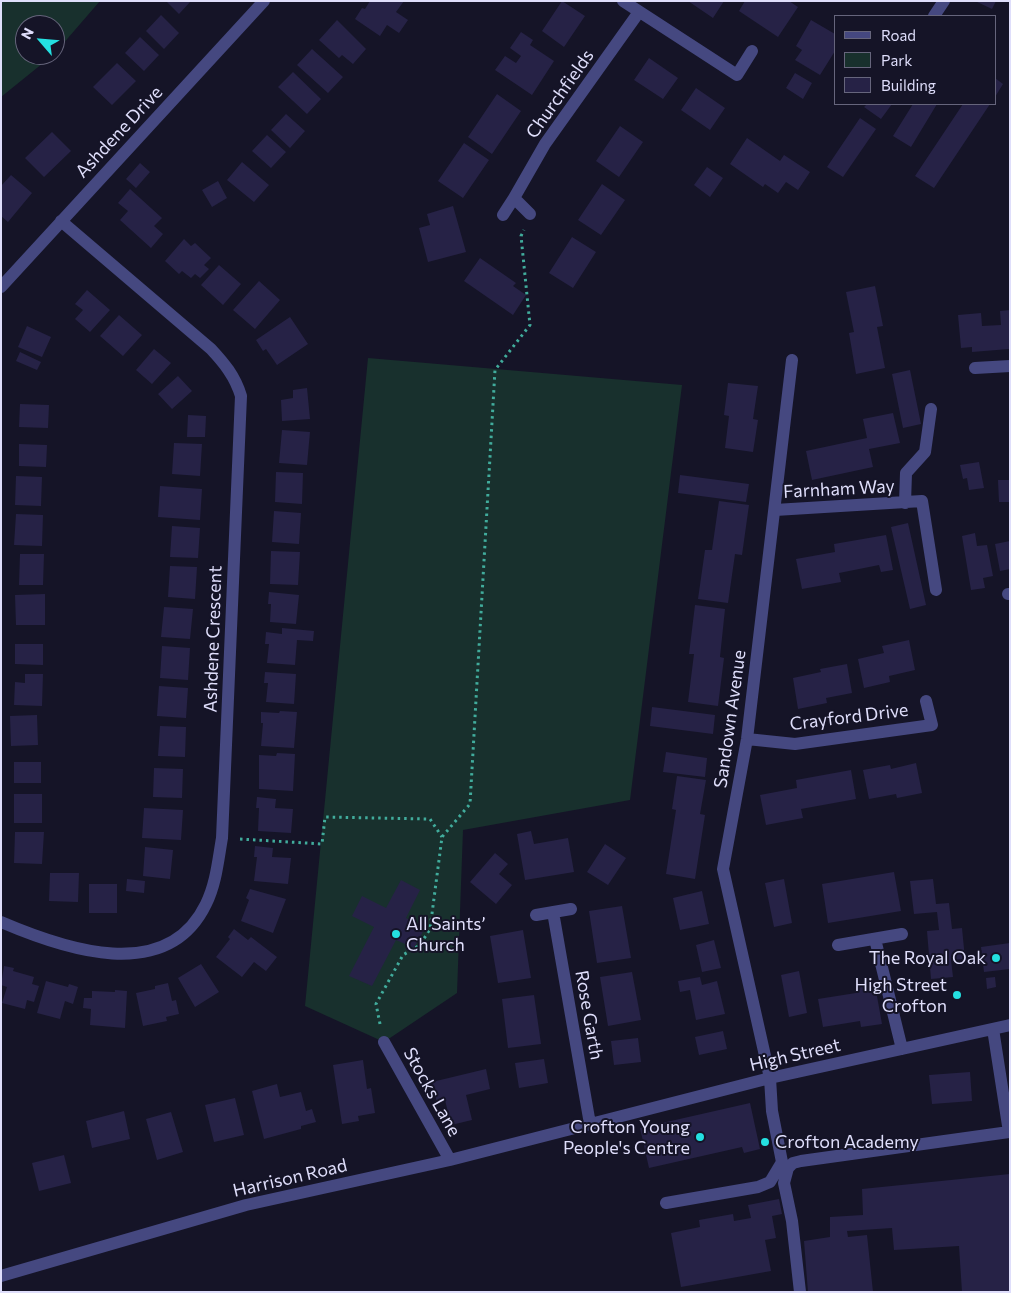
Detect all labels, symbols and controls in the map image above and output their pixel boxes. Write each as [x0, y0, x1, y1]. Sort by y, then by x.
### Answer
north arrow [15, 15, 65, 65]
legend [834, 15, 996, 105]
text: N [17, 25, 37, 42]
text: Road [881, 26, 916, 44]
street label: Churchfields [522, 46, 598, 142]
text: Park [881, 51, 912, 69]
text: Building [881, 76, 936, 94]
street label: Ashdene Drive [71, 82, 167, 182]
street label: Farnham Way [783, 475, 895, 503]
street label: Ashdene Crescent [200, 565, 226, 713]
street label: Sandown Avenue [710, 649, 750, 789]
street label: Crayford Drive [788, 699, 910, 735]
place label: All Saints’ Church [406, 913, 486, 956]
marker: All Saints’ Church [390, 928, 402, 940]
place label: The Royal Oak [869, 947, 986, 969]
marker: The Royal Oak [990, 952, 1002, 964]
street label: Rose Garth [570, 968, 608, 1062]
place label: High Street Crofton [854, 974, 947, 1016]
marker: High Street Crofton [951, 989, 963, 1001]
street label: High Street [748, 1034, 842, 1076]
street label: Stocks Lane [399, 1044, 465, 1140]
place label: Crofton Young People's Centre [563, 1116, 690, 1158]
marker: Crofton Young People's Centre [694, 1131, 706, 1143]
place label: Crofton Academy [775, 1131, 919, 1153]
marker: Crofton Academy [759, 1136, 771, 1148]
street label: Harrison Road [231, 1154, 349, 1202]

